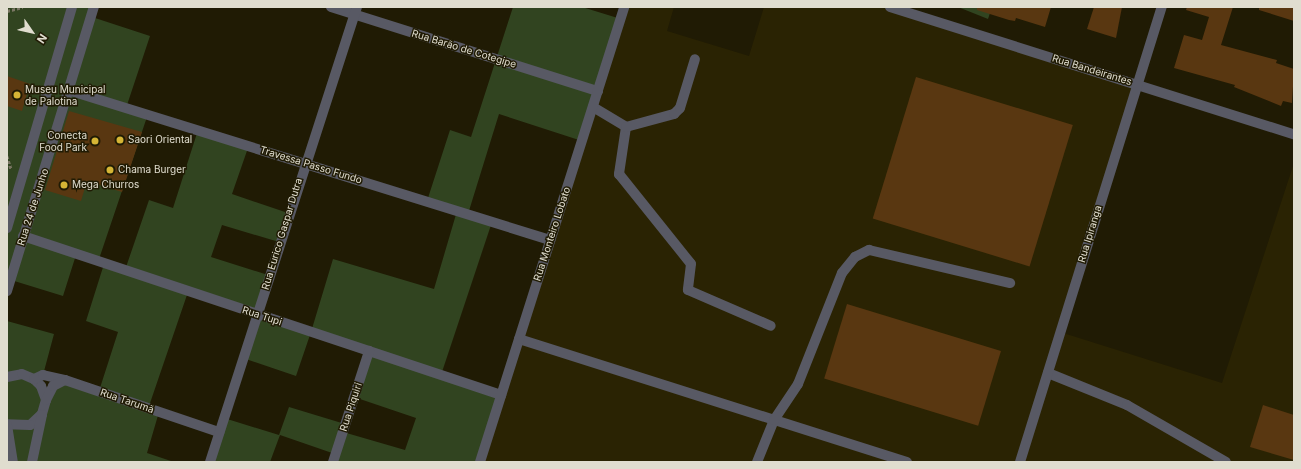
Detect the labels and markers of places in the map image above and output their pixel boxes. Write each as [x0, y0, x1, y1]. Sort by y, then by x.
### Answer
place label: Museu Municipal de Palotina [25, 83, 105, 106]
marker: Museu Municipal de Palotina [12, 90, 22, 100]
place label: Conecta Food Park [39, 129, 87, 152]
place label: Saori Oriental [128, 134, 192, 146]
marker: Saori Oriental [115, 135, 125, 145]
marker: Conecta Food Park [90, 136, 100, 146]
place label: Chama Burger [118, 164, 186, 176]
marker: Chama Burger [105, 165, 115, 175]
place label: Mega Churros [72, 179, 139, 191]
marker: Mega Churros [59, 180, 69, 190]

